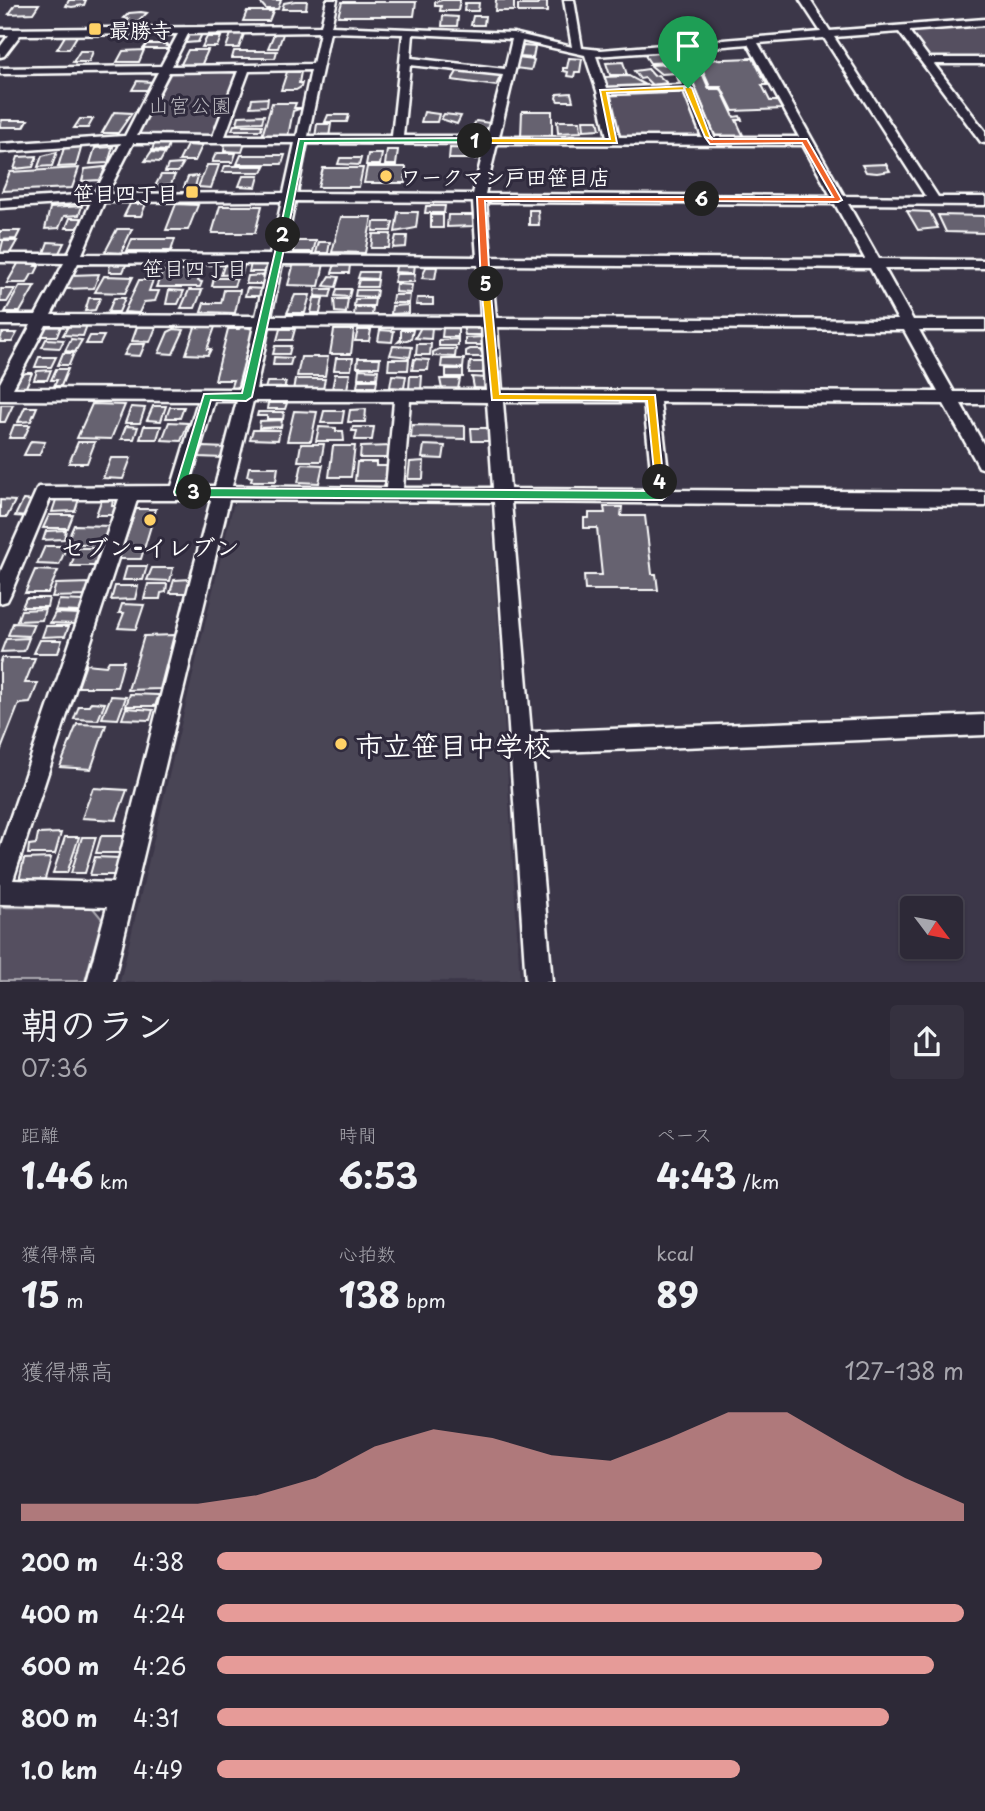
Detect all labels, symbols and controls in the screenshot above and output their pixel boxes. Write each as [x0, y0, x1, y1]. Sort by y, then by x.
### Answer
place label: 最勝寺 [109, 13, 172, 45]
pin [658, 16, 718, 88]
marker: 最勝寺 [87, 21, 103, 37]
icon: arrive [669, 27, 707, 65]
park label: 山宮公園 [148, 88, 232, 120]
pin: 1 [458, 124, 492, 158]
text: 1 [470, 126, 479, 154]
place label: ワークマン戸田笹目店 [400, 160, 610, 192]
marker: ワークマン戸田笹目店 [378, 168, 394, 184]
place label: 笹目四丁目 [73, 176, 178, 208]
pin: 6 [684, 182, 720, 216]
marker: 笹目四丁目 [184, 184, 200, 200]
text: 6 [695, 184, 708, 212]
pin: 2 [266, 218, 300, 252]
text: 2 [276, 220, 289, 248]
district label: 笹目四丁目 [143, 251, 248, 283]
pin: 5 [468, 266, 504, 302]
text: 5 [479, 269, 492, 297]
pin: 4 [642, 464, 678, 500]
text: 4 [653, 467, 666, 495]
pin: 3 [176, 475, 212, 510]
text: 3 [187, 477, 200, 505]
marker: セブン-イレブン [142, 512, 158, 528]
place label: セブン-イレブン [60, 528, 240, 564]
place label: 市立笹目中学校 [355, 723, 551, 766]
marker: 市立笹目中学校 [333, 736, 349, 752]
north arrow [900, 896, 962, 959]
map controls [900, 896, 963, 959]
text: 朝のラン [21, 995, 173, 1052]
button: share [890, 1005, 964, 1079]
text: 07:36 [21, 1050, 88, 1085]
text: 距離 [21, 1120, 59, 1148]
text: 時間 [339, 1120, 377, 1148]
text: ペース [656, 1120, 712, 1148]
text: 1.46 [21, 1148, 94, 1201]
text: 6:53 [339, 1148, 418, 1201]
text: 4:43 [656, 1148, 737, 1201]
text: km [94, 1167, 128, 1195]
text: /km [737, 1167, 779, 1195]
text: 獲得標高 [21, 1239, 97, 1267]
text: 心拍数 [339, 1239, 396, 1267]
text: kcal [656, 1239, 694, 1267]
text: 15 [21, 1267, 60, 1320]
text: 138 [339, 1267, 400, 1320]
text: 89 [656, 1267, 699, 1320]
text: m [60, 1286, 84, 1314]
text: bpm [400, 1286, 446, 1314]
text: 獲得標高 [21, 1353, 113, 1388]
text: 127–138 m [844, 1353, 964, 1388]
text: 200 m [21, 1544, 98, 1579]
text: 4:38 [133, 1544, 184, 1579]
text: 400 m [21, 1596, 99, 1631]
text: 4:24 [133, 1596, 186, 1631]
text: 600 m [21, 1648, 99, 1683]
text: 4:26 [133, 1648, 186, 1683]
text: 800 m [21, 1700, 98, 1735]
text: 4:31 [133, 1700, 179, 1735]
text: 1.0 km [21, 1752, 98, 1787]
text: 4:49 [133, 1752, 183, 1787]

